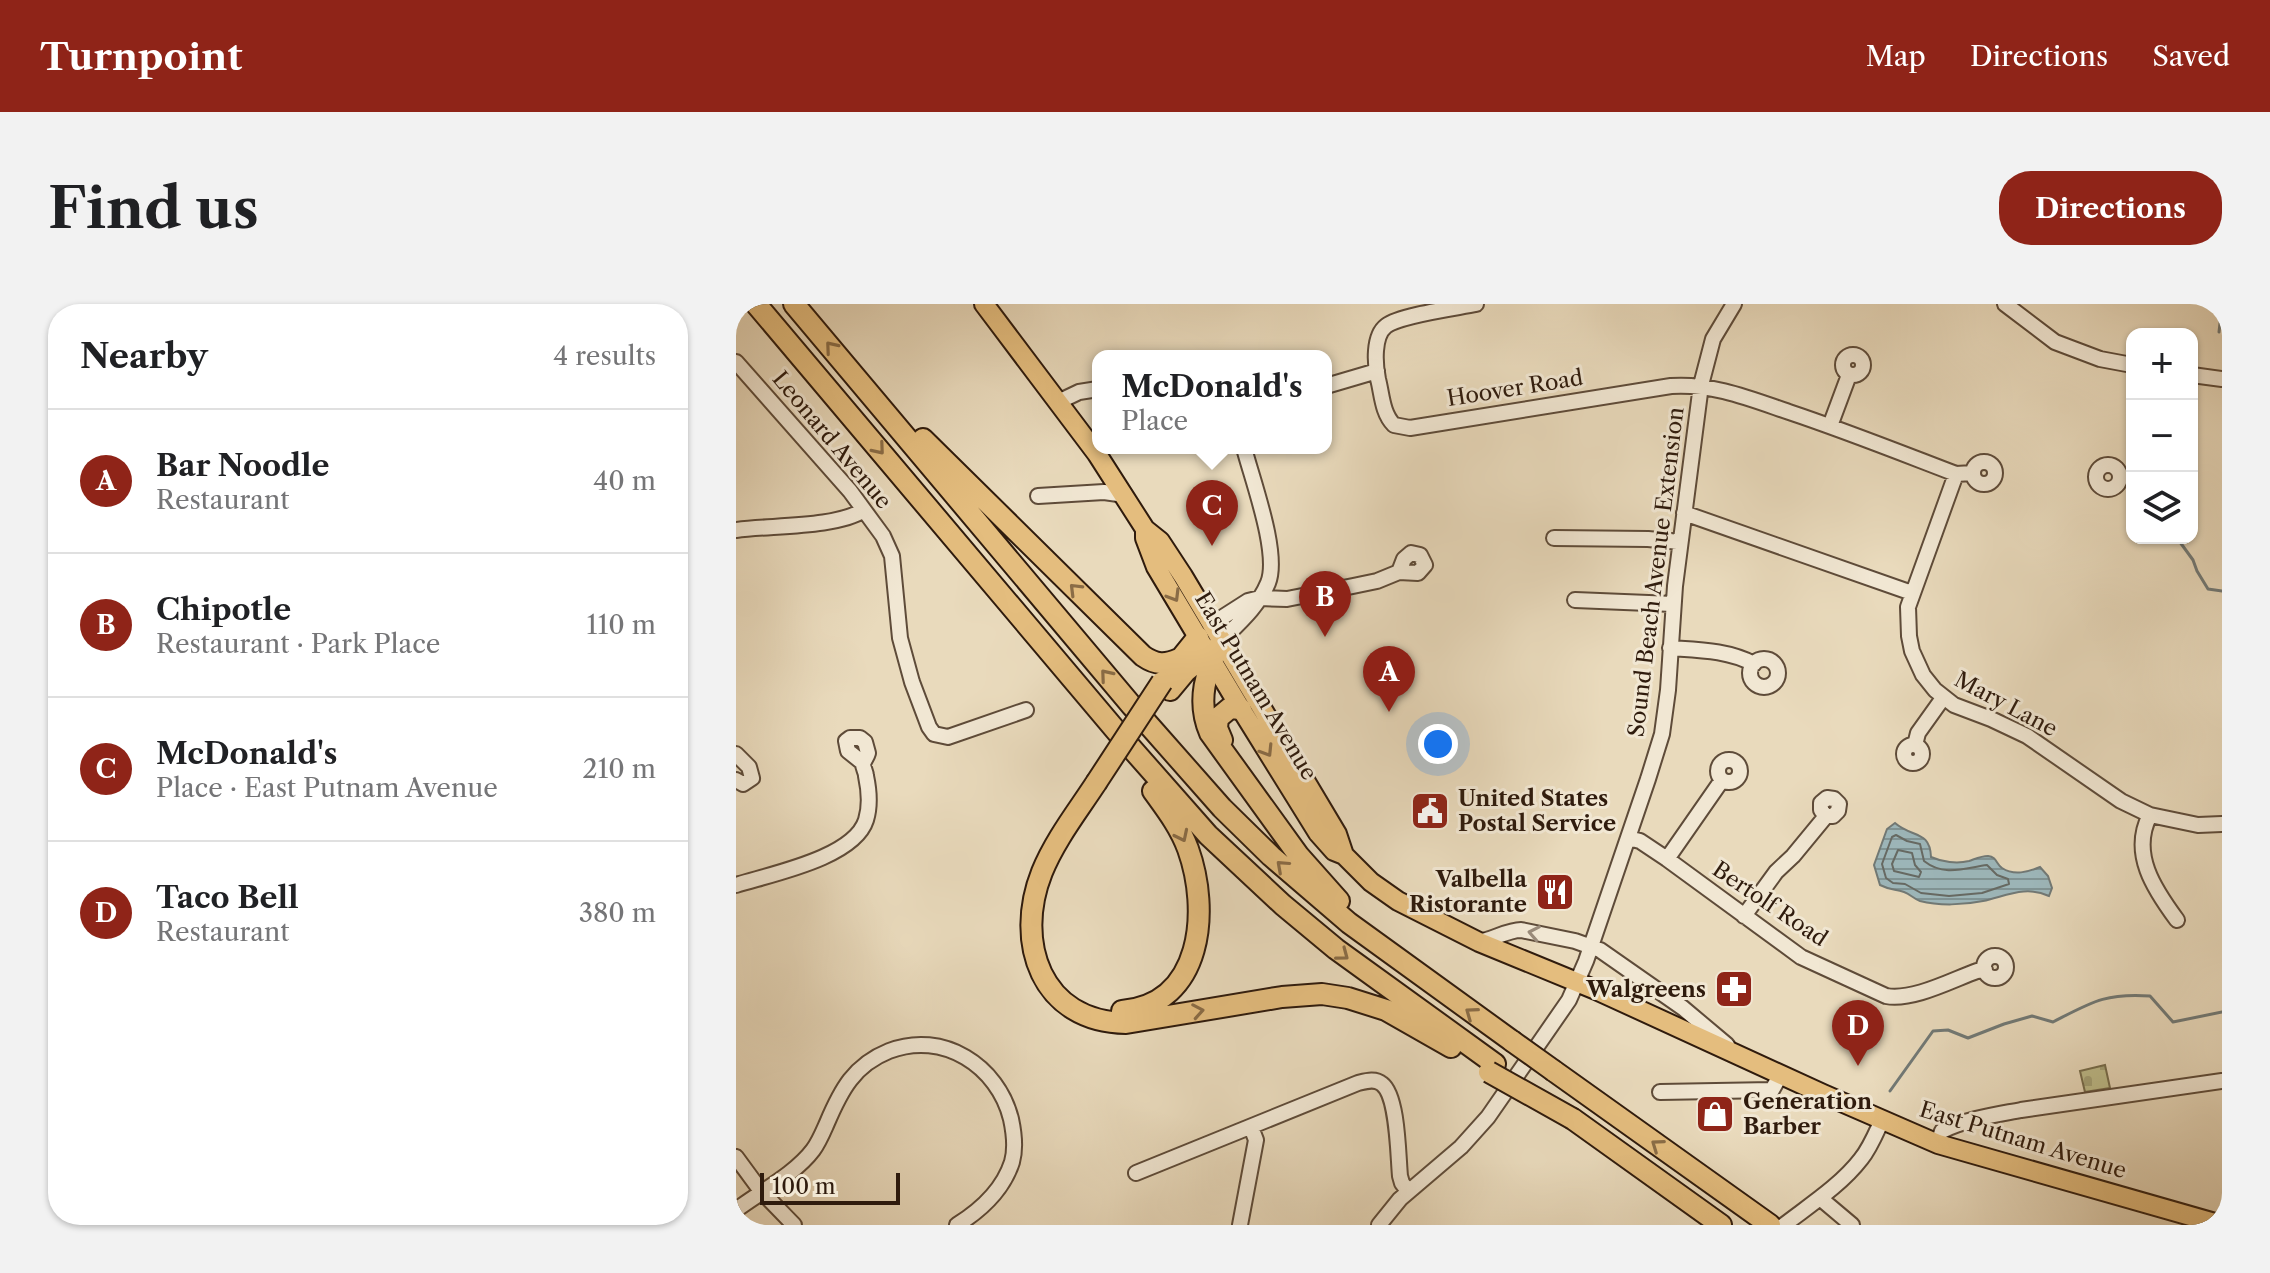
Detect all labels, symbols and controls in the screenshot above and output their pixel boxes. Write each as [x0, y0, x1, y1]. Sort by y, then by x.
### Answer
text: Turnpoint [40, 33, 242, 80]
text: Map [1866, 39, 1926, 73]
text: Directions [1970, 39, 2108, 73]
text: Saved [2152, 39, 2230, 73]
button: Directions [1999, 171, 2222, 245]
text: Find us [48, 174, 259, 243]
map controls [2126, 328, 2198, 544]
button: + [2126, 328, 2198, 400]
text: Nearby [80, 335, 208, 377]
text: 4 results [553, 340, 656, 372]
one-way arrow [826, 342, 841, 357]
popup [1092, 350, 1332, 454]
street label: Hoover Road [1445, 364, 1585, 412]
street label: Leonard Avenue [767, 366, 897, 514]
text: McDonald's [1121, 368, 1303, 405]
button: − [2126, 400, 2198, 472]
text: Place [1121, 405, 1188, 437]
street label: Sound Beach Avenue Extension [1622, 405, 1690, 739]
one-way arrow [869, 440, 884, 454]
text: Bar Noodle [156, 447, 330, 484]
text: A [96, 465, 116, 497]
text: 40 m [593, 465, 656, 497]
button: layers [2126, 472, 2198, 544]
pin: C [1186, 480, 1238, 546]
text: Restaurant [156, 484, 290, 516]
pin: B [1299, 571, 1351, 637]
one-way arrow [1070, 584, 1084, 598]
one-way arrow [1164, 587, 1180, 602]
street label: East Putnam Avenue [1189, 587, 1323, 785]
text: Chipotle [156, 591, 291, 628]
text: B [96, 609, 116, 641]
text: 110 m [587, 609, 656, 641]
text: Restaurant · Park Place [156, 628, 440, 660]
pin: A [1363, 646, 1415, 712]
street label: Mary Lane [1950, 666, 2062, 742]
one-way arrow [1101, 670, 1116, 684]
your location [1418, 724, 1458, 764]
text: McDonald's [156, 735, 337, 772]
one-way arrow [1257, 742, 1272, 757]
text: C [96, 753, 116, 785]
text: 210 m [583, 753, 656, 785]
text: Place · East Putnam Avenue [156, 772, 498, 804]
place label: United States Postal Service [1458, 785, 1616, 837]
public building icon: United States Postal Service [1409, 790, 1451, 832]
one-way arrow [1172, 828, 1187, 843]
street label: Bertolf Road [1707, 856, 1833, 952]
one-way arrow [1277, 861, 1291, 876]
place label: Valbella Ristorante [1409, 866, 1527, 918]
restaurant icon: Valbella Ristorante [1534, 871, 1576, 913]
text: Taco Bell [156, 879, 299, 916]
text: D [95, 897, 117, 929]
text: 380 m [579, 897, 656, 929]
text: Restaurant [156, 916, 290, 948]
one-way arrow [1528, 925, 1541, 942]
one-way arrow [1335, 945, 1349, 959]
pharmacy icon: Walgreens [1713, 968, 1755, 1010]
place label: Walgreens [1585, 976, 1706, 1003]
pin: D [1832, 1000, 1884, 1066]
one-way arrow [1192, 1004, 1205, 1021]
one-way arrow [1466, 1008, 1480, 1023]
place label: Generation Barber [1743, 1088, 1872, 1140]
shop icon: Generation Barber [1694, 1093, 1736, 1135]
street label: East Putnam Avenue [1916, 1096, 2130, 1184]
one-way arrow [1652, 1140, 1666, 1155]
scale bar [760, 1169, 900, 1205]
text: 100 m [772, 1173, 835, 1200]

